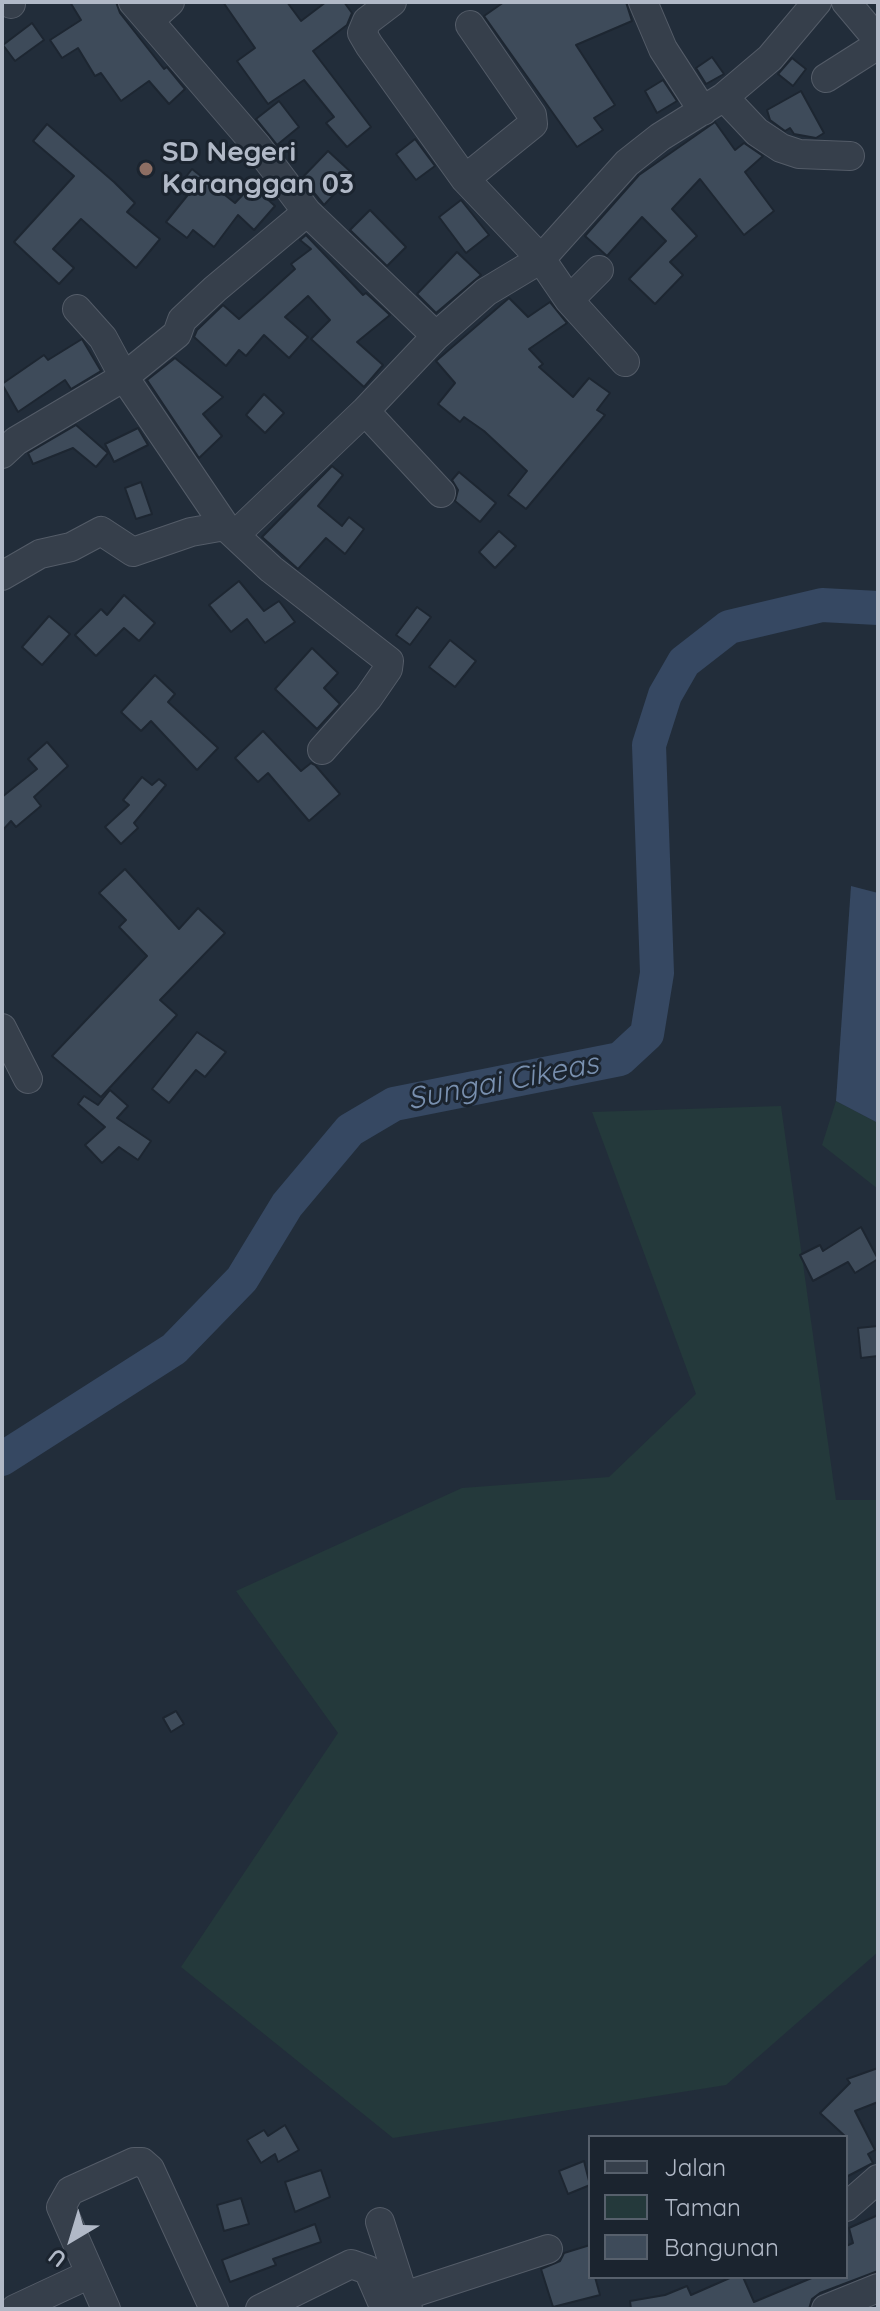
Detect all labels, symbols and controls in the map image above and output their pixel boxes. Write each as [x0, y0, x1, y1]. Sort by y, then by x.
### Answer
place label: SD Negeri Karanggan 03 [162, 136, 354, 202]
marker: SD Negeri Karanggan 03 [137, 160, 155, 178]
water label: Sungai Cikeas [405, 1046, 601, 1118]
legend [588, 2135, 848, 2279]
text: Jalan [664, 2152, 726, 2182]
text: Taman [664, 2192, 741, 2222]
north arrow [32, 2199, 112, 2279]
text: Bangunan [664, 2232, 779, 2262]
text: U [42, 2242, 72, 2274]

